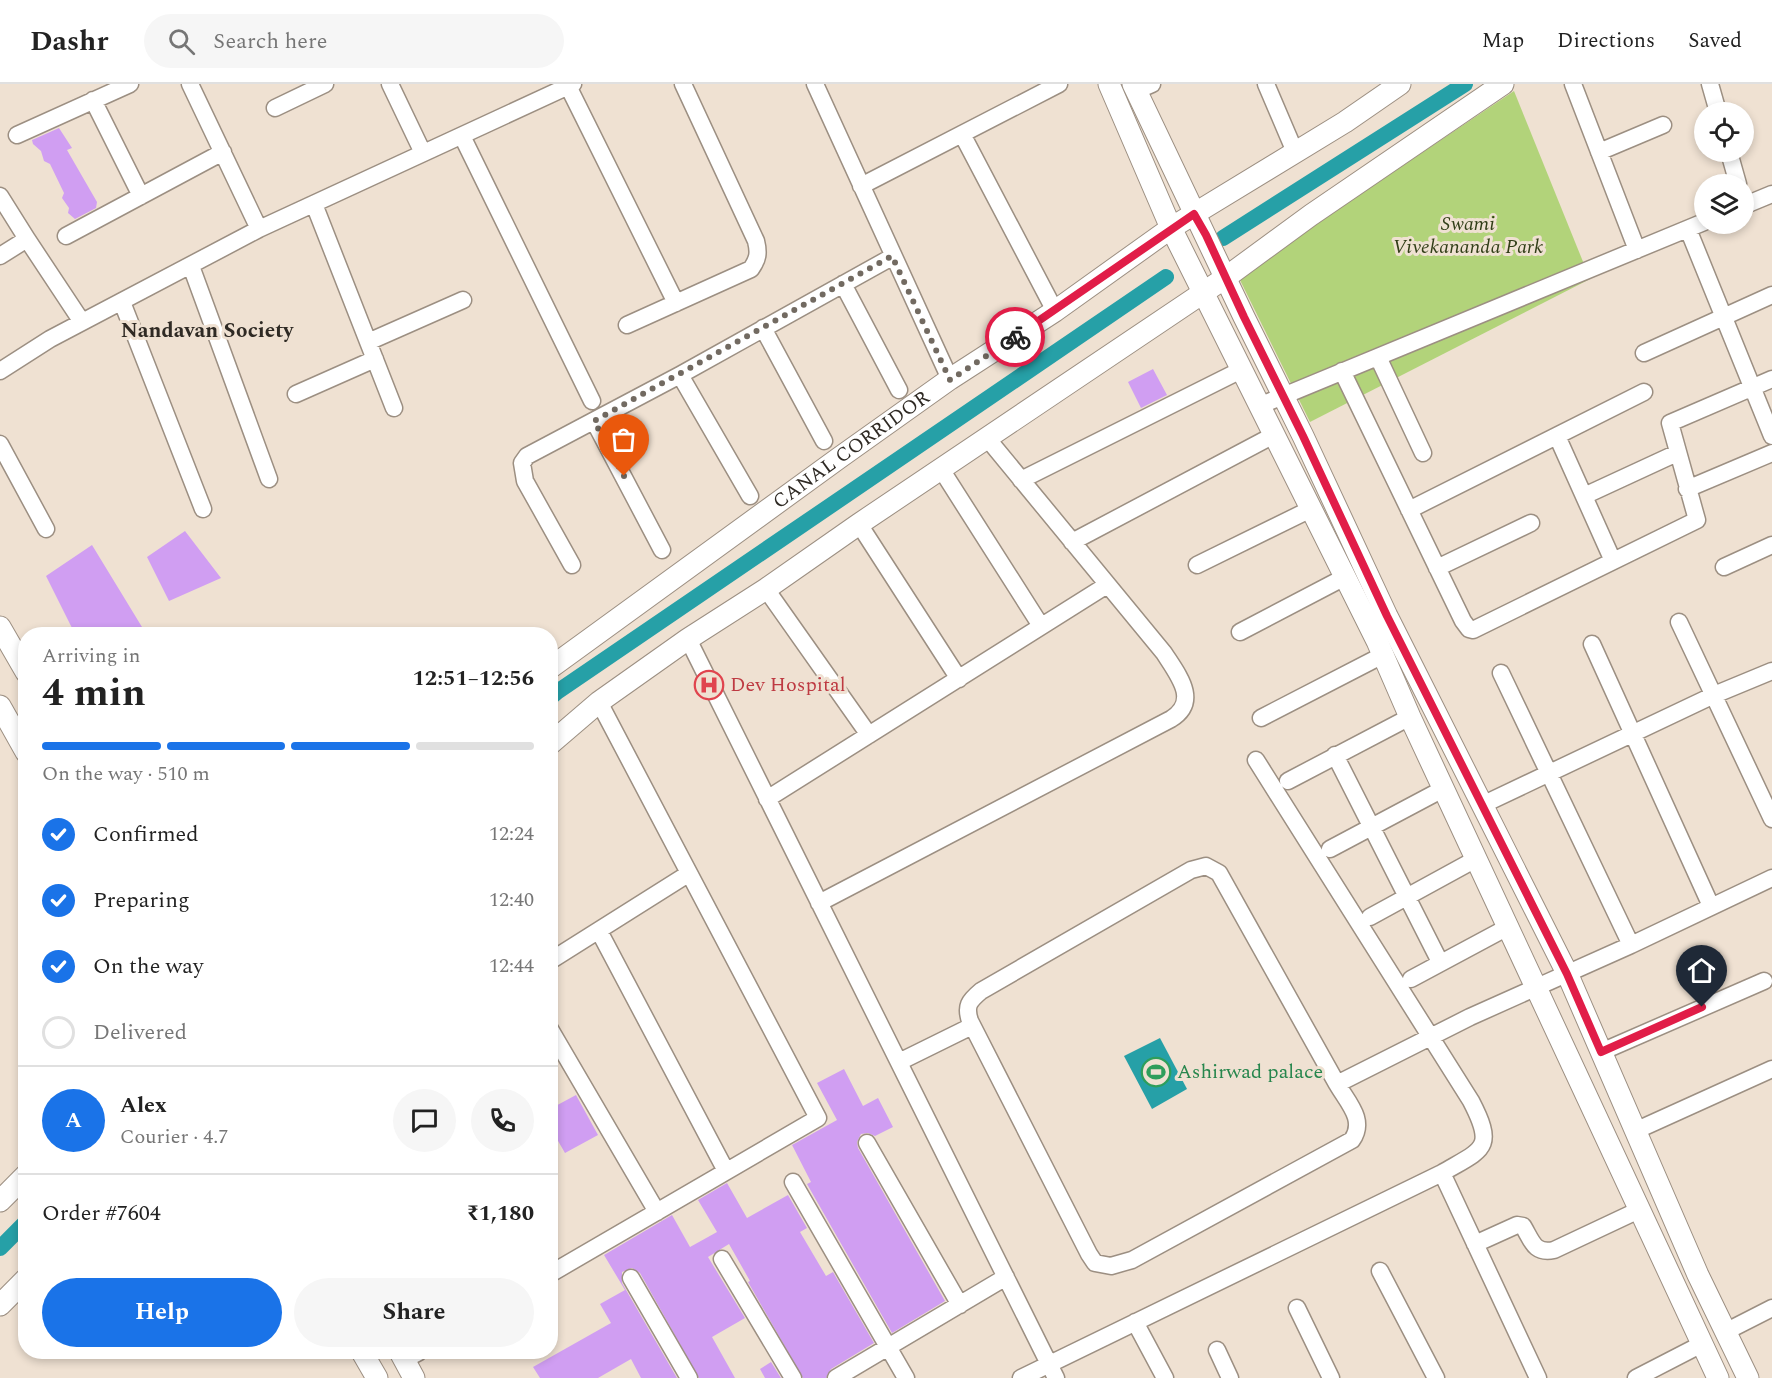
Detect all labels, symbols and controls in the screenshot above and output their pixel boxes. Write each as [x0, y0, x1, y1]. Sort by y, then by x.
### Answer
search box [144, 14, 564, 68]
text: Dashr [30, 20, 108, 63]
icon: search [165, 25, 198, 58]
text: Search here [213, 25, 327, 58]
text: Map [1482, 25, 1524, 57]
text: Directions [1557, 25, 1655, 57]
text: Saved [1688, 25, 1742, 57]
map controls [1694, 102, 1754, 234]
button: locate [1694, 102, 1754, 162]
button: layers [1694, 174, 1754, 234]
park label: Swami Vivekananda Park [1393, 209, 1544, 262]
courier [985, 307, 1045, 367]
district label: Nandavan Society [121, 315, 294, 347]
icon: bike [999, 321, 1032, 354]
street label: CANAL CORRIDOR [766, 383, 937, 516]
pin [598, 414, 649, 476]
icon: bag [607, 423, 640, 456]
text: Arriving in [42, 641, 140, 671]
text: 12:51–12:56 [412, 662, 534, 695]
text: 4 min [42, 664, 146, 723]
hospital icon: Dev Hospital [693, 669, 725, 701]
place label: Dev Hospital [730, 670, 846, 700]
text: On the way · 510 m [42, 759, 210, 789]
icon: check [42, 818, 75, 851]
text: Confirmed [93, 818, 199, 851]
text: 12:24 [489, 819, 534, 849]
icon: check [42, 884, 75, 917]
text: Preparing [93, 884, 190, 917]
text: 12:40 [489, 885, 534, 915]
pin [1676, 945, 1727, 1007]
icon: check [42, 950, 75, 983]
text: On the way [93, 950, 204, 983]
text: 12:44 [489, 951, 534, 981]
icon: home [1685, 954, 1718, 987]
text: Delivered [93, 1016, 187, 1049]
sports icon: Ashirwad palace [1140, 1056, 1172, 1088]
place label: Ashirwad palace [1177, 1057, 1323, 1087]
text: Alex [120, 1089, 167, 1122]
button: chat [393, 1089, 456, 1152]
button: phone [471, 1089, 534, 1152]
text: A [65, 1104, 82, 1137]
text: Courier · 4.7 [120, 1122, 228, 1152]
text: Order #7604 [42, 1197, 161, 1230]
text: ₹1,180 [466, 1197, 534, 1230]
button: Help [42, 1278, 282, 1347]
button: Share [294, 1278, 534, 1347]

